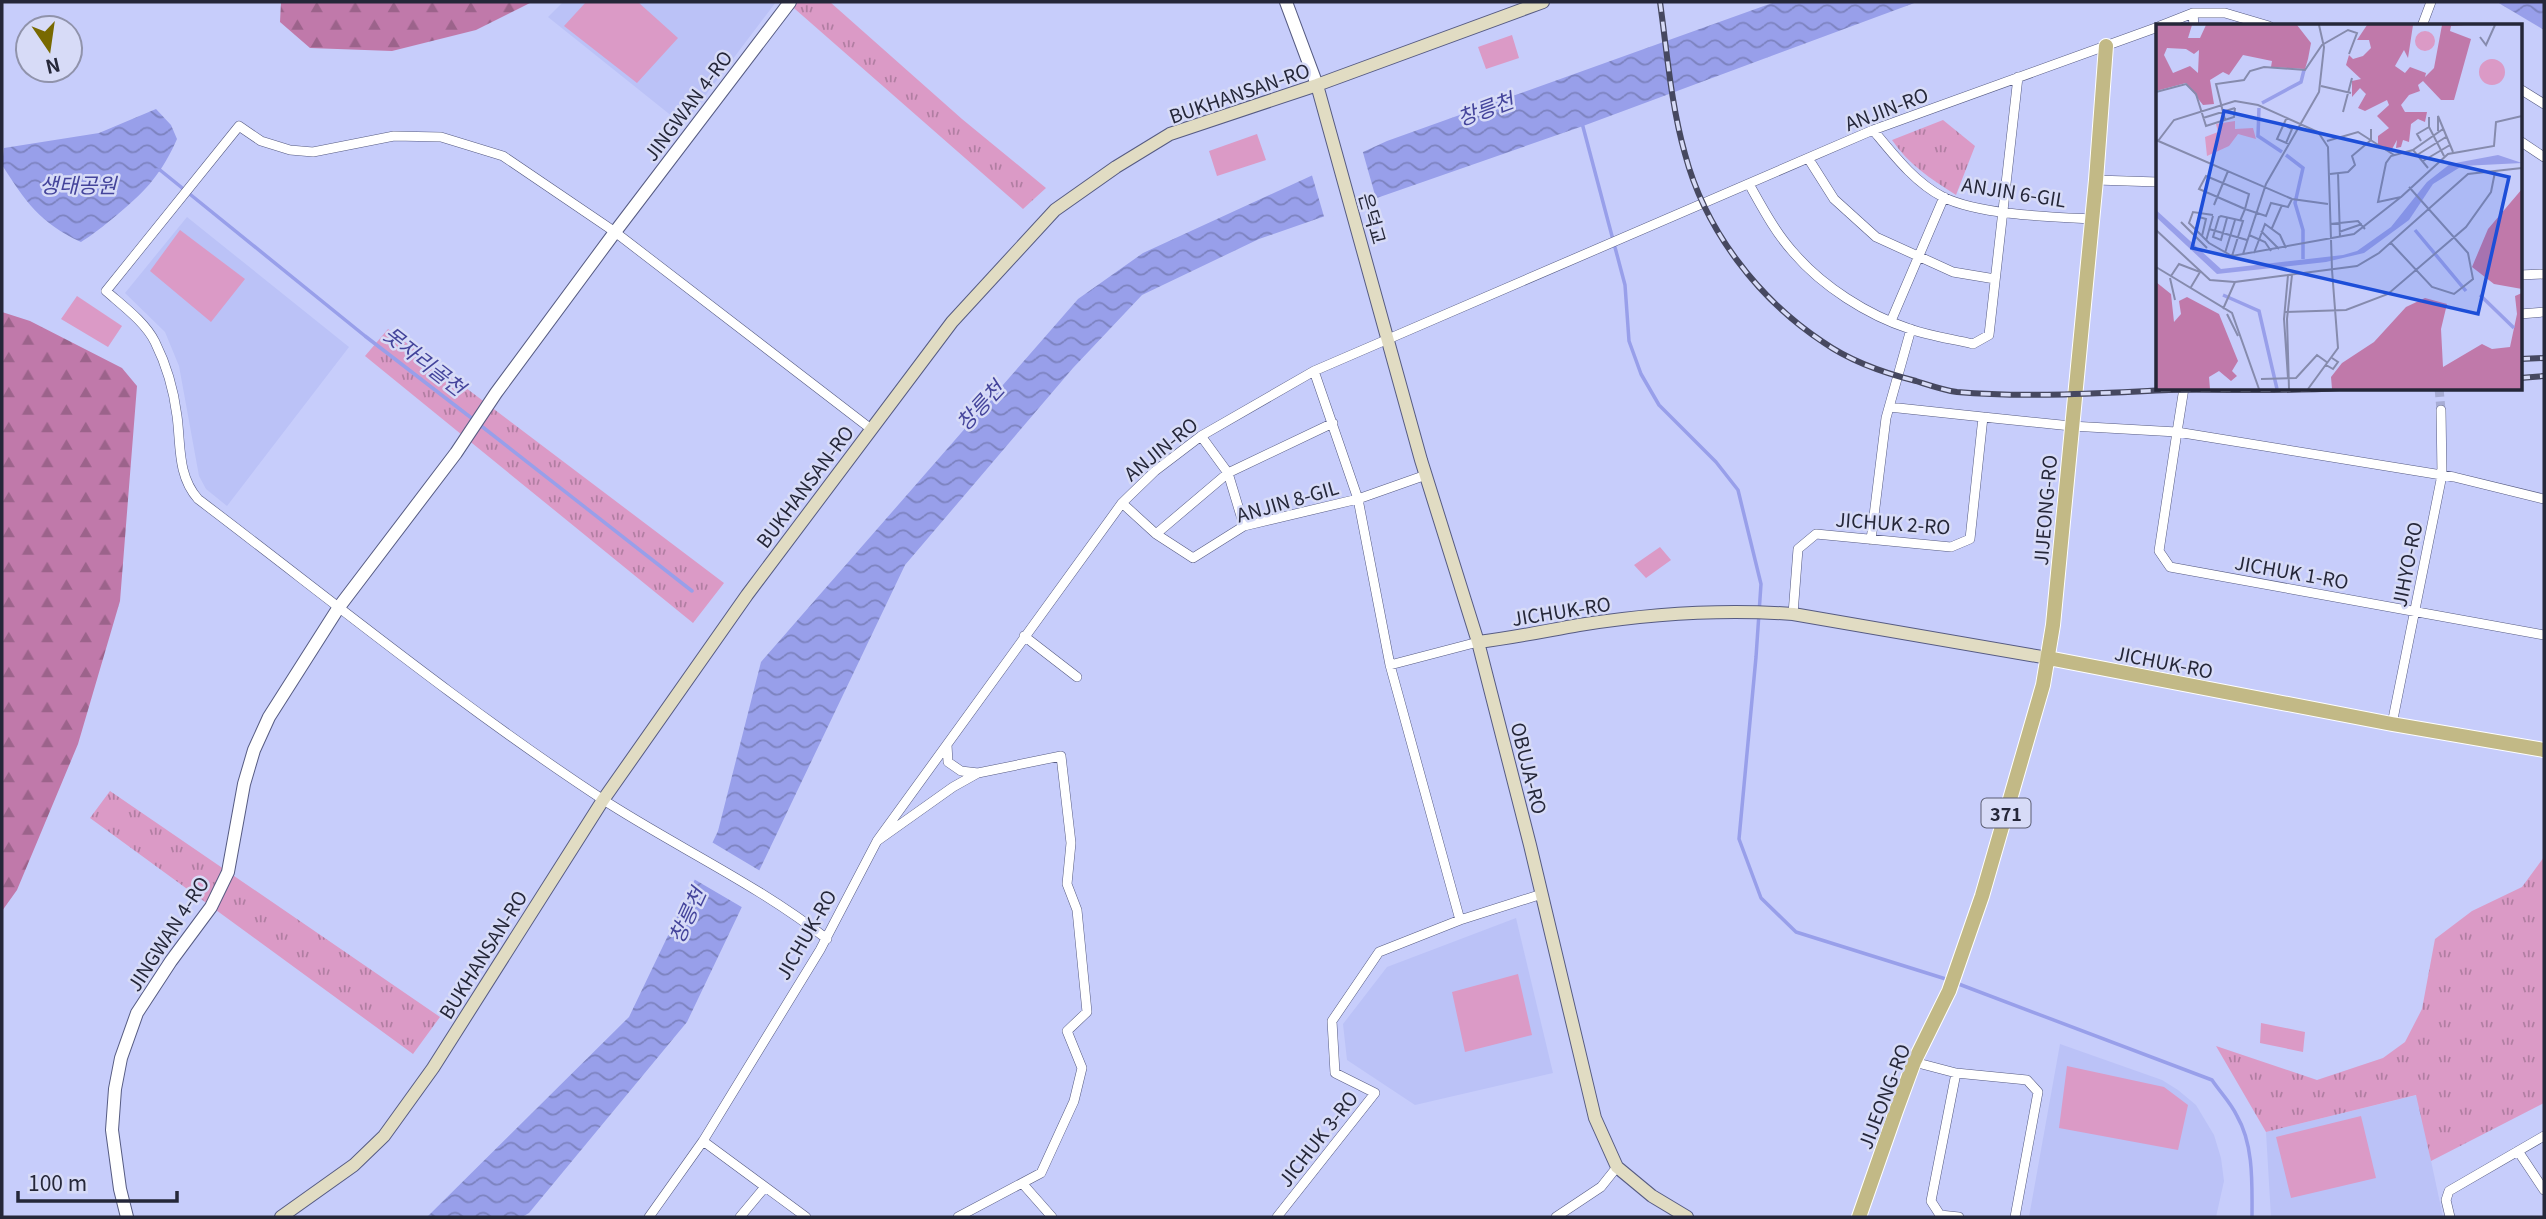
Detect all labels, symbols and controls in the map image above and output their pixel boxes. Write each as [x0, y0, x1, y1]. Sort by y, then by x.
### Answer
north arrow [14, 14, 84, 84]
inset map [2156, 24, 2522, 390]
street label: JINGWAN 4-RO [637, 44, 737, 166]
text: N [43, 52, 63, 82]
street label: BUKHANSAN-RO [1165, 55, 1313, 129]
street label: ANJIN-RO [1840, 80, 1932, 136]
water label: 창릉천 [1453, 83, 1520, 132]
water label: 생태공원 [39, 169, 118, 199]
street label: ANJIN 6-GIL [1960, 169, 2068, 213]
street label: 은덕교 [1354, 189, 1394, 247]
water label: 못자리골천 [378, 318, 474, 403]
water label: 창릉천 [948, 372, 1012, 436]
street label: ANJIN-RO [1117, 410, 1203, 486]
street label: BUKHANSAN-RO [749, 419, 859, 553]
street label: JIJEONG-RO [2026, 454, 2062, 566]
street label: ANJIN 8-GIL [1233, 473, 1341, 527]
street label: JICHUK 2-RO [1835, 505, 1951, 539]
street label: JIHYO-RO [2385, 519, 2427, 609]
street label: JICHUK 1-RO [2233, 548, 2351, 594]
street label: JICHUK-RO [1510, 589, 1612, 631]
street label: JICHUK-RO [2112, 638, 2216, 684]
street label: OBUJA-RO [1506, 719, 1554, 817]
road number: 371 [1982, 798, 2030, 828]
street label: JINGWAN 4-RO [120, 870, 214, 996]
water label: 창릉천 [660, 880, 713, 948]
street label: JICHUK-RO [768, 884, 842, 984]
street label: BUKHANSAN-RO [432, 885, 532, 1023]
street label: JIJEONG-RO [1851, 1039, 1915, 1153]
street label: JICHUK 3-RO [1271, 1084, 1363, 1192]
scale bar [18, 1160, 177, 1204]
text: 100 m [28, 1167, 87, 1197]

